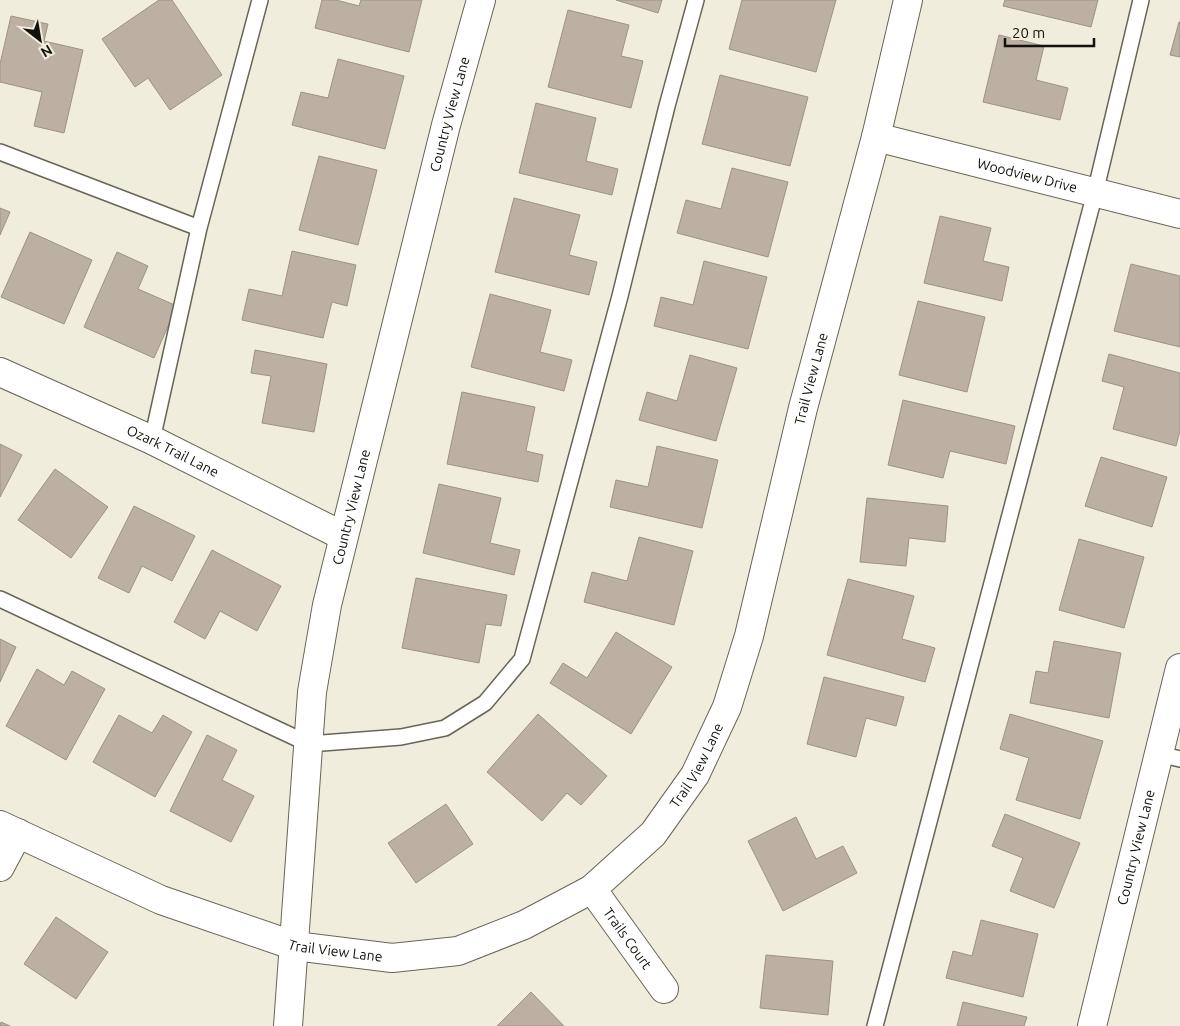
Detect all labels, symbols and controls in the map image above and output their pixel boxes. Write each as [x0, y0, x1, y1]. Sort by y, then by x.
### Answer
north arrow [15, 15, 65, 65]
scale bar [1005, 15, 1094, 47]
text: 20 m [1012, 24, 1045, 41]
text: N [38, 42, 55, 61]
street label: Country View Lane [427, 55, 473, 173]
street label: Woodview Drive [976, 155, 1079, 196]
street label: Trail View Lane [791, 331, 831, 426]
street label: Ozark Trail Lane [124, 422, 221, 480]
street label: Country View Lane [329, 448, 373, 567]
street label: Trail View Lane [666, 720, 726, 811]
street label: Country View Lane [1114, 788, 1158, 907]
street label: Trails Court [600, 905, 655, 973]
street label: Trail View Lane [286, 936, 383, 965]

